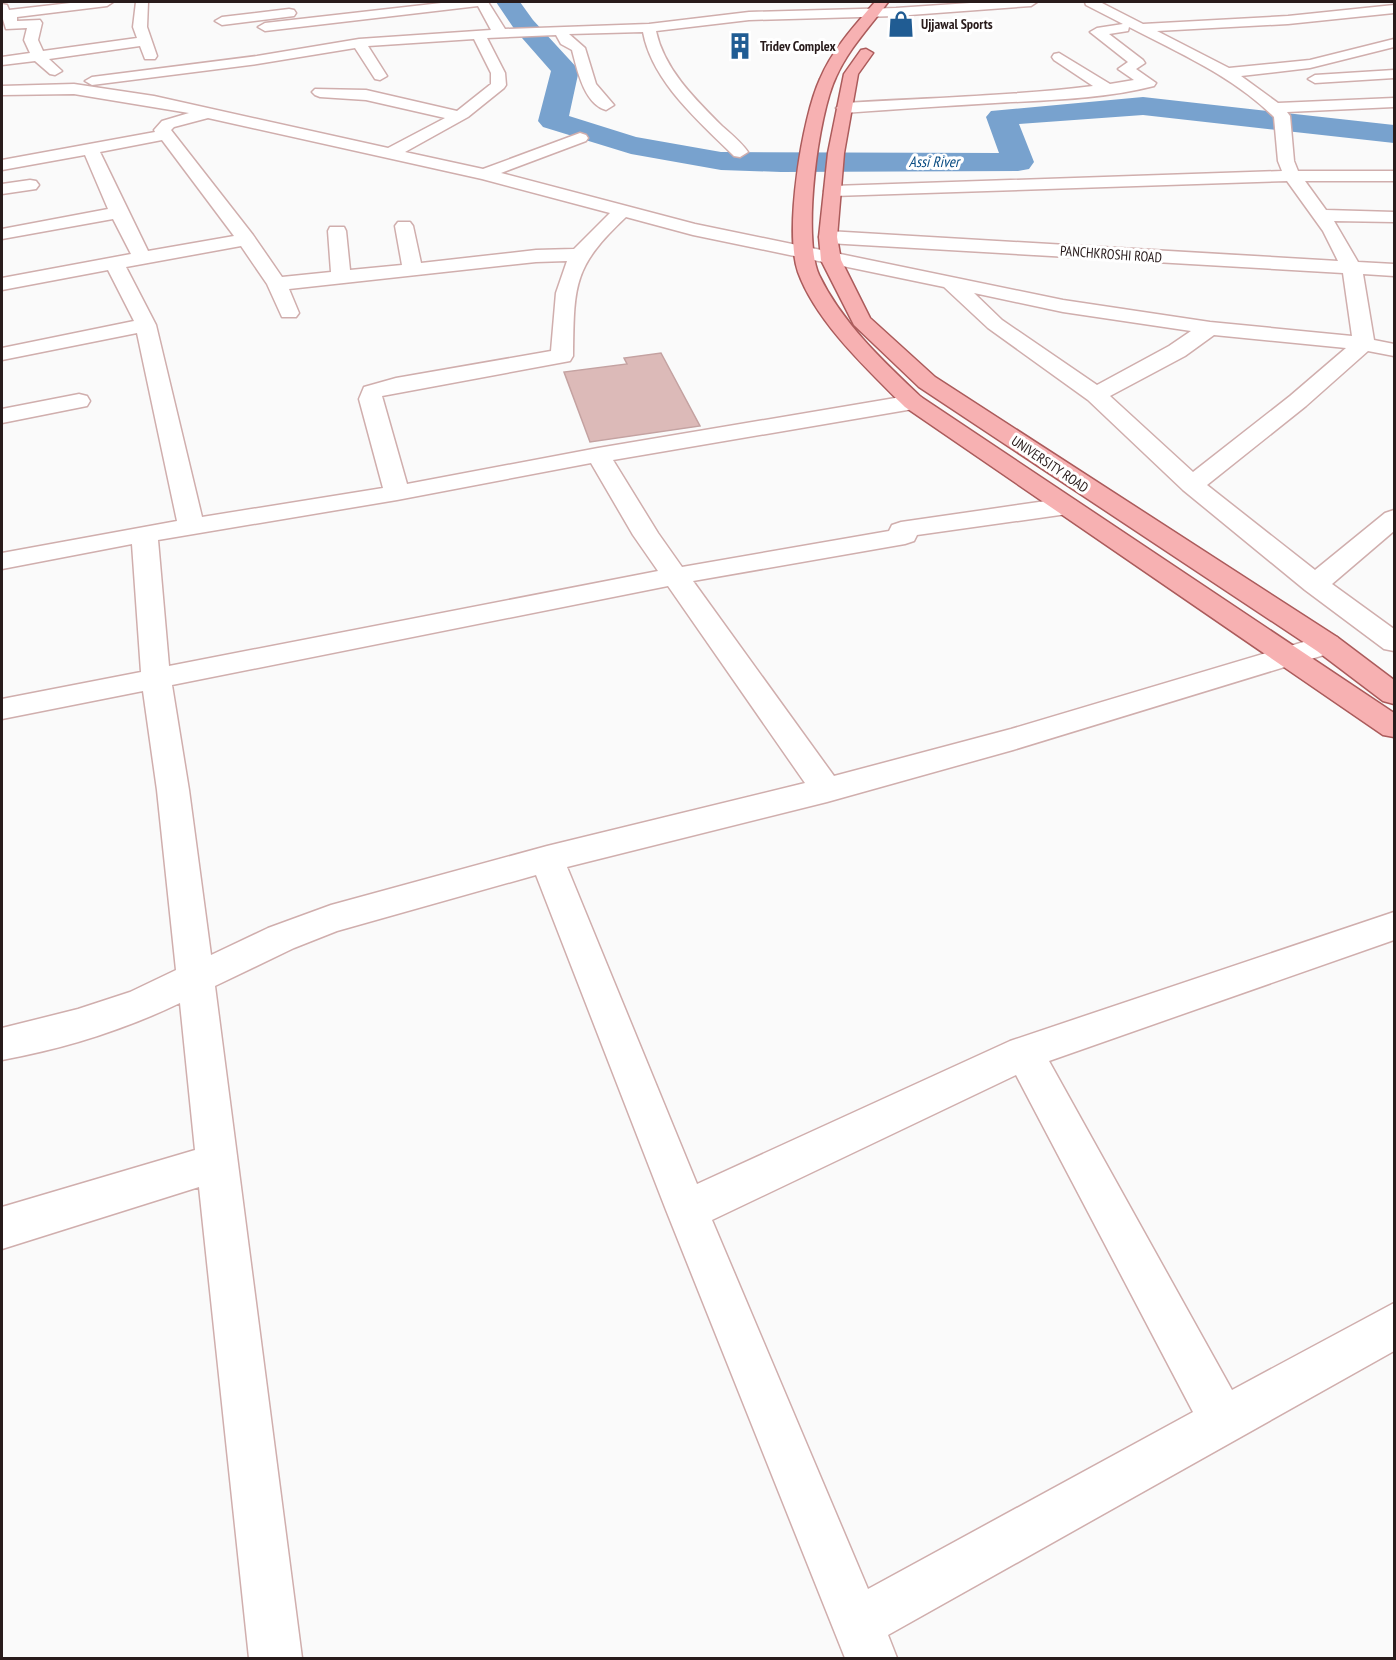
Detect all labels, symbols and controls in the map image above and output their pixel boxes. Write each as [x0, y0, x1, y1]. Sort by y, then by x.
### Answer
shop icon: Ujjawal Sports [886, 9, 916, 39]
place label: Ujjawal Sports [921, 15, 993, 33]
building icon: Tridev Complex [725, 31, 755, 61]
place label: Tridev Complex [760, 37, 837, 55]
water label: Assi River [909, 152, 961, 171]
street label: PANCHKROSHI ROAD [1060, 241, 1162, 267]
street label: UNIVERSITY ROAD [1008, 432, 1092, 496]

